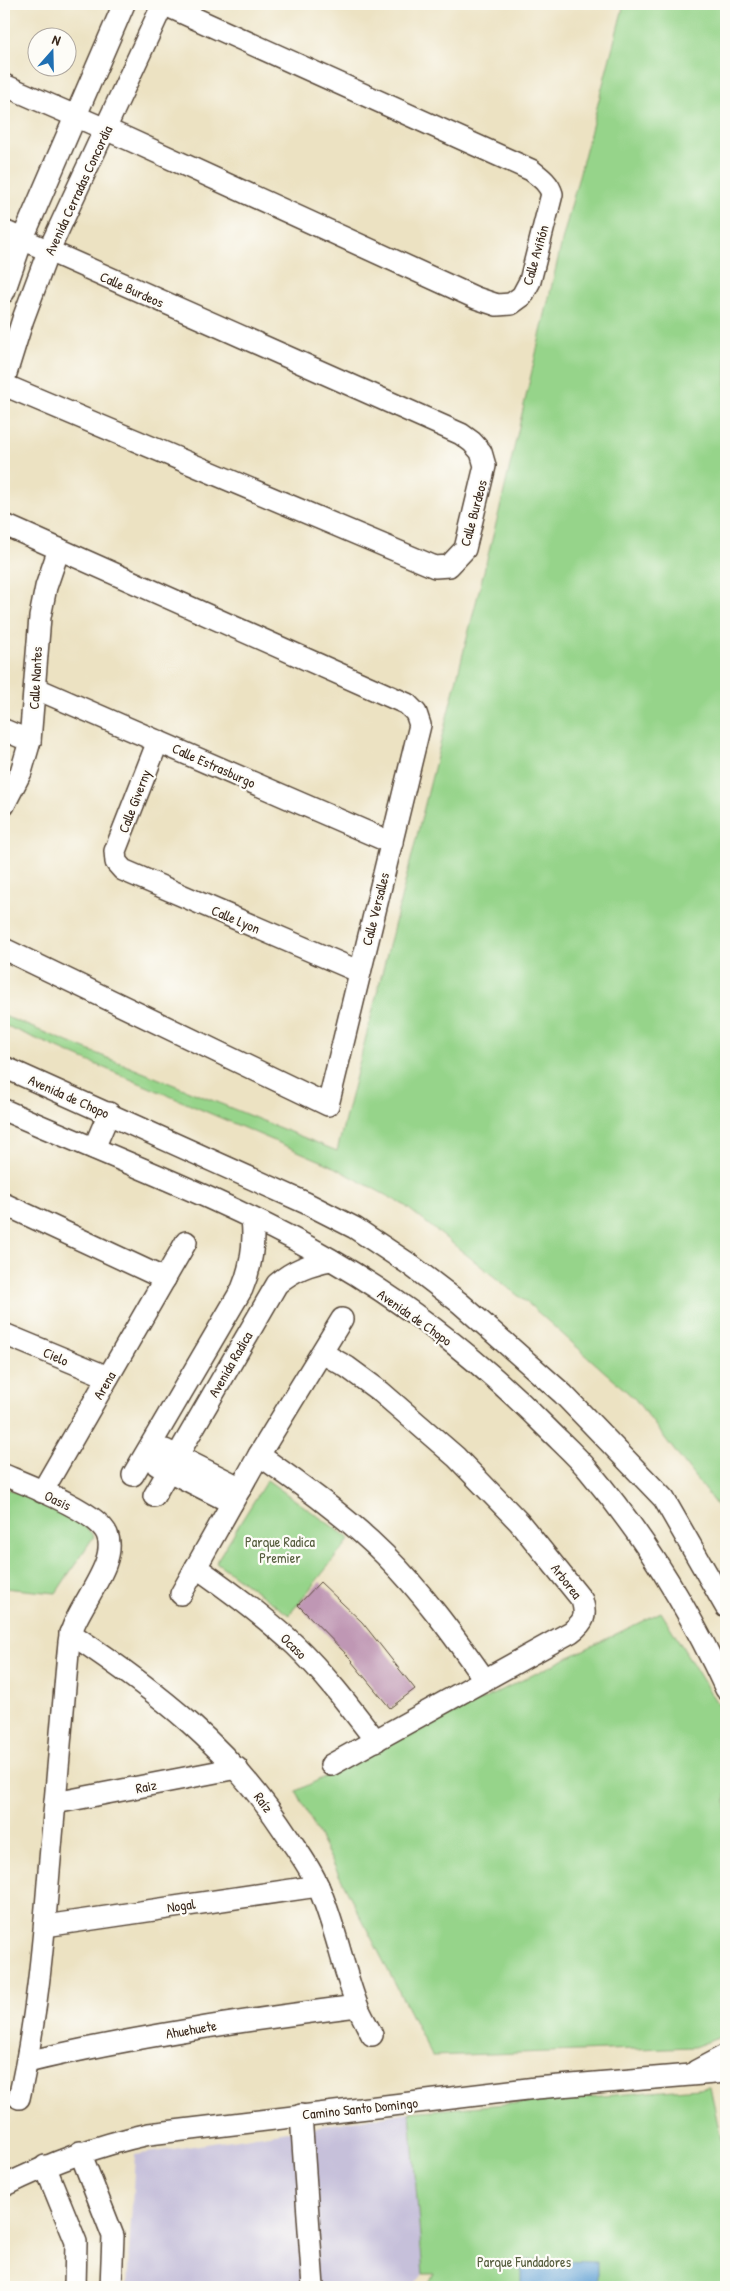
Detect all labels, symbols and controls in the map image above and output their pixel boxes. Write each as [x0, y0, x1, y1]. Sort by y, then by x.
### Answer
north arrow [28, 28, 78, 78]
text: N [50, 29, 64, 50]
street label: Avenida Cerradas Concordia [40, 122, 117, 258]
street label: Calle Aviñón [517, 223, 553, 287]
street label: Calle Burdeos [97, 266, 167, 312]
street label: Calle Burdeos [455, 478, 491, 548]
street label: Calle Nantes [24, 646, 46, 710]
street label: Calle Estrasburgo [169, 738, 259, 793]
street label: Calle Giverny [113, 766, 156, 836]
street label: Calle Versalles [357, 870, 393, 948]
street label: Calle Lyon [208, 900, 263, 939]
street label: Avenida de Chopo [25, 1070, 113, 1123]
street label: Avenida de Chopo [373, 1284, 456, 1351]
street label: Avenida Radica [204, 1327, 257, 1400]
street label: Cielo [40, 1342, 72, 1370]
street label: Arena [88, 1367, 120, 1403]
street label: Oasis [42, 1485, 74, 1515]
park label: Parque Radica Premier [245, 1532, 315, 1567]
street label: Arborea [547, 1559, 587, 1603]
street label: Ocaso [277, 1629, 312, 1663]
street label: Raiz [134, 1775, 158, 1797]
street label: Raíz [250, 1788, 278, 1816]
street label: Nogal [166, 1894, 197, 1917]
street label: Ahuehuete [164, 2015, 218, 2043]
street label: Camino Santo Domingo [301, 2092, 419, 2125]
park label: Parque Fundadores [477, 2252, 571, 2272]

